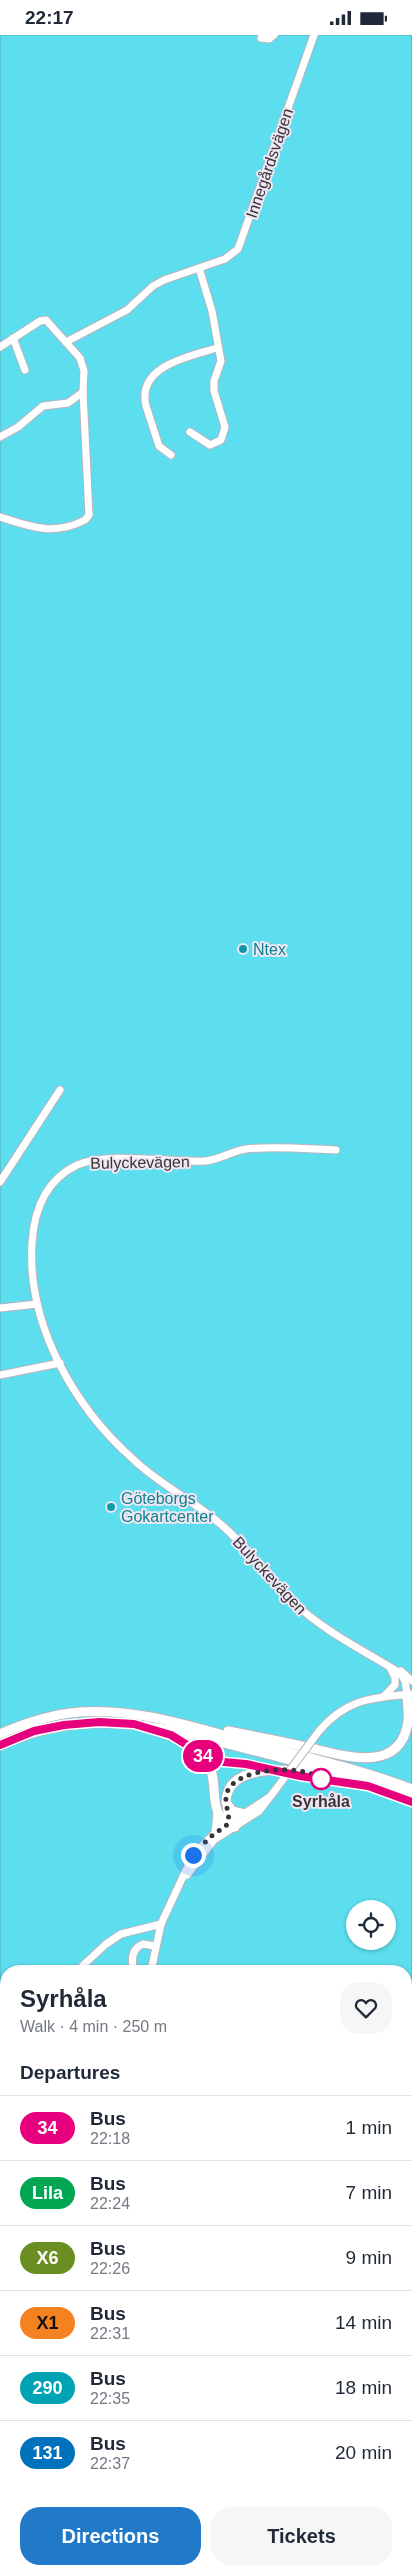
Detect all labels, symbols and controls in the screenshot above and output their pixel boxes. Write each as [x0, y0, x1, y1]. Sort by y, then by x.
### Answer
text: 22:17 [25, 7, 74, 28]
street label: Innegårdsvägen [243, 106, 296, 220]
place label: Ntex [253, 941, 286, 958]
marker: Ntex [237, 943, 249, 955]
street label: Bulyckevägen [90, 1153, 190, 1172]
place label: Göteborgs Gokartcenter [121, 1490, 214, 1525]
marker: Göteborgs Gokartcenter [105, 1501, 117, 1513]
street label: Bulyckevägen [229, 1533, 310, 1618]
line badge: 34 [180, 1740, 226, 1772]
text: 34 [193, 1746, 213, 1766]
marker: Syrhåla [310, 1768, 332, 1790]
place label: Syrhåla [292, 1793, 350, 1810]
your location [181, 1843, 206, 1868]
map controls [346, 1900, 396, 1950]
button: locate [346, 1900, 396, 1950]
button: heart [340, 1982, 392, 2034]
text: Syrhåla [20, 1985, 107, 2012]
text: Walk · 4 min · 250 m [20, 2018, 167, 2035]
text: Departures [20, 2062, 120, 2083]
text: Bus [90, 2108, 126, 2129]
text: 1 min [346, 2117, 392, 2138]
text: 34 [37, 2118, 58, 2138]
text: 22:18 [90, 2130, 130, 2147]
text: Bus [90, 2173, 126, 2194]
text: 7 min [346, 2182, 392, 2203]
text: Lila [32, 2183, 63, 2203]
text: 22:24 [90, 2195, 130, 2212]
text: Bus [90, 2238, 126, 2259]
text: 9 min [346, 2247, 392, 2268]
text: X6 [36, 2248, 59, 2268]
text: 22:26 [90, 2260, 130, 2277]
text: Bus [90, 2303, 126, 2324]
text: 14 min [335, 2312, 392, 2333]
text: X1 [36, 2313, 59, 2333]
text: 22:31 [90, 2325, 130, 2342]
text: Bus [90, 2368, 126, 2389]
text: 18 min [335, 2377, 392, 2398]
text: 290 [32, 2378, 63, 2398]
text: 22:35 [90, 2390, 130, 2407]
text: Bus [90, 2433, 126, 2454]
text: 20 min [335, 2442, 392, 2463]
text: 131 [32, 2443, 63, 2463]
text: 22:37 [90, 2455, 130, 2472]
button: Directions [20, 2507, 201, 2565]
button: Tickets [211, 2507, 392, 2565]

